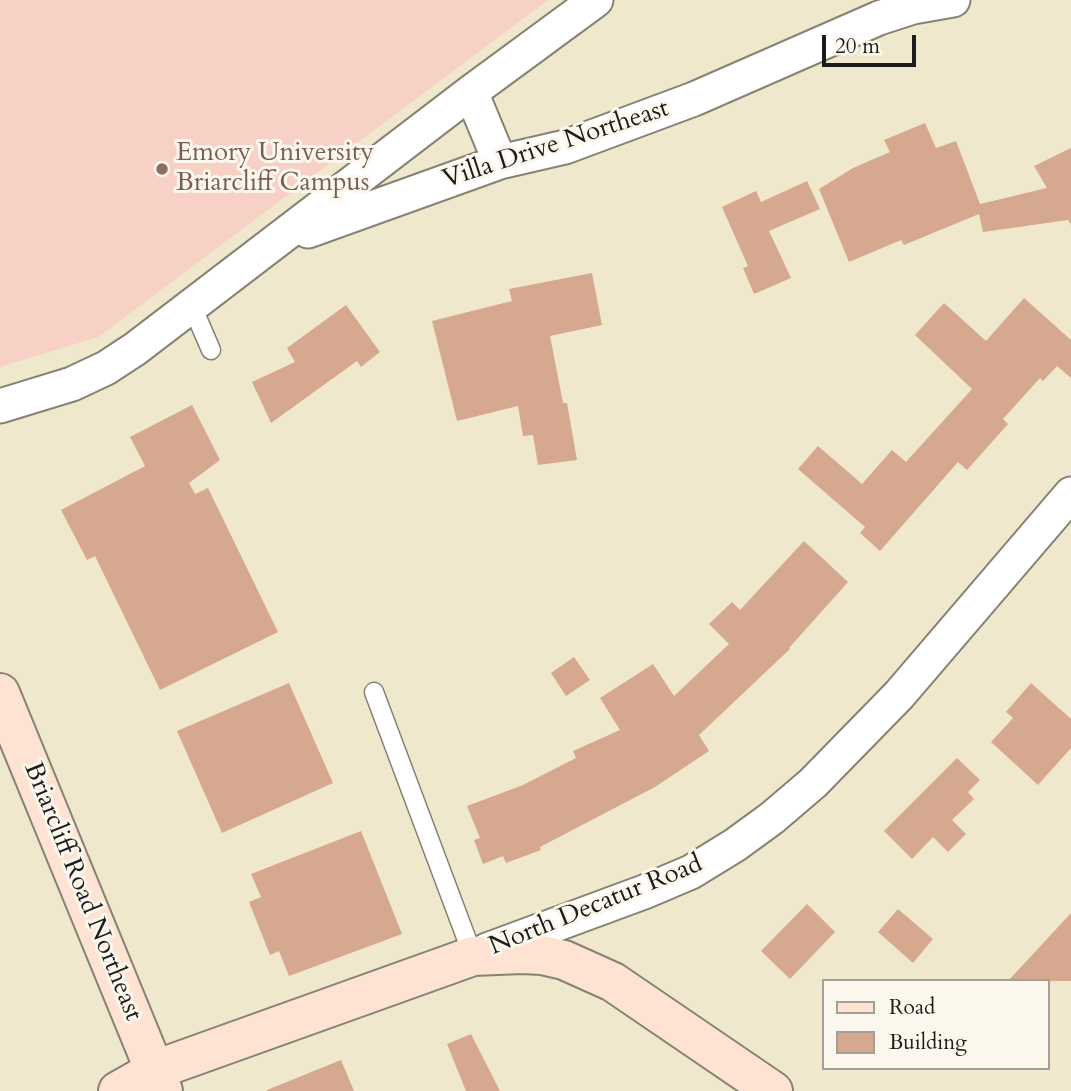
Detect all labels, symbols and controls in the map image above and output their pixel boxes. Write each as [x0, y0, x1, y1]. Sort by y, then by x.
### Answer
scale bar [826, 21, 920, 65]
text: 20 m [835, 32, 880, 61]
street label: Villa Drive Northeast [439, 94, 673, 196]
place label: Emory University Briarcliff Campus [176, 138, 374, 200]
marker: Emory University Briarcliff Campus [154, 161, 170, 177]
street label: Briarcliff Road Northeast [16, 758, 148, 1026]
street label: North Decatur Road [485, 849, 707, 963]
legend [822, 979, 1050, 1070]
text: Road [889, 993, 935, 1022]
text: Building [889, 1028, 967, 1057]

